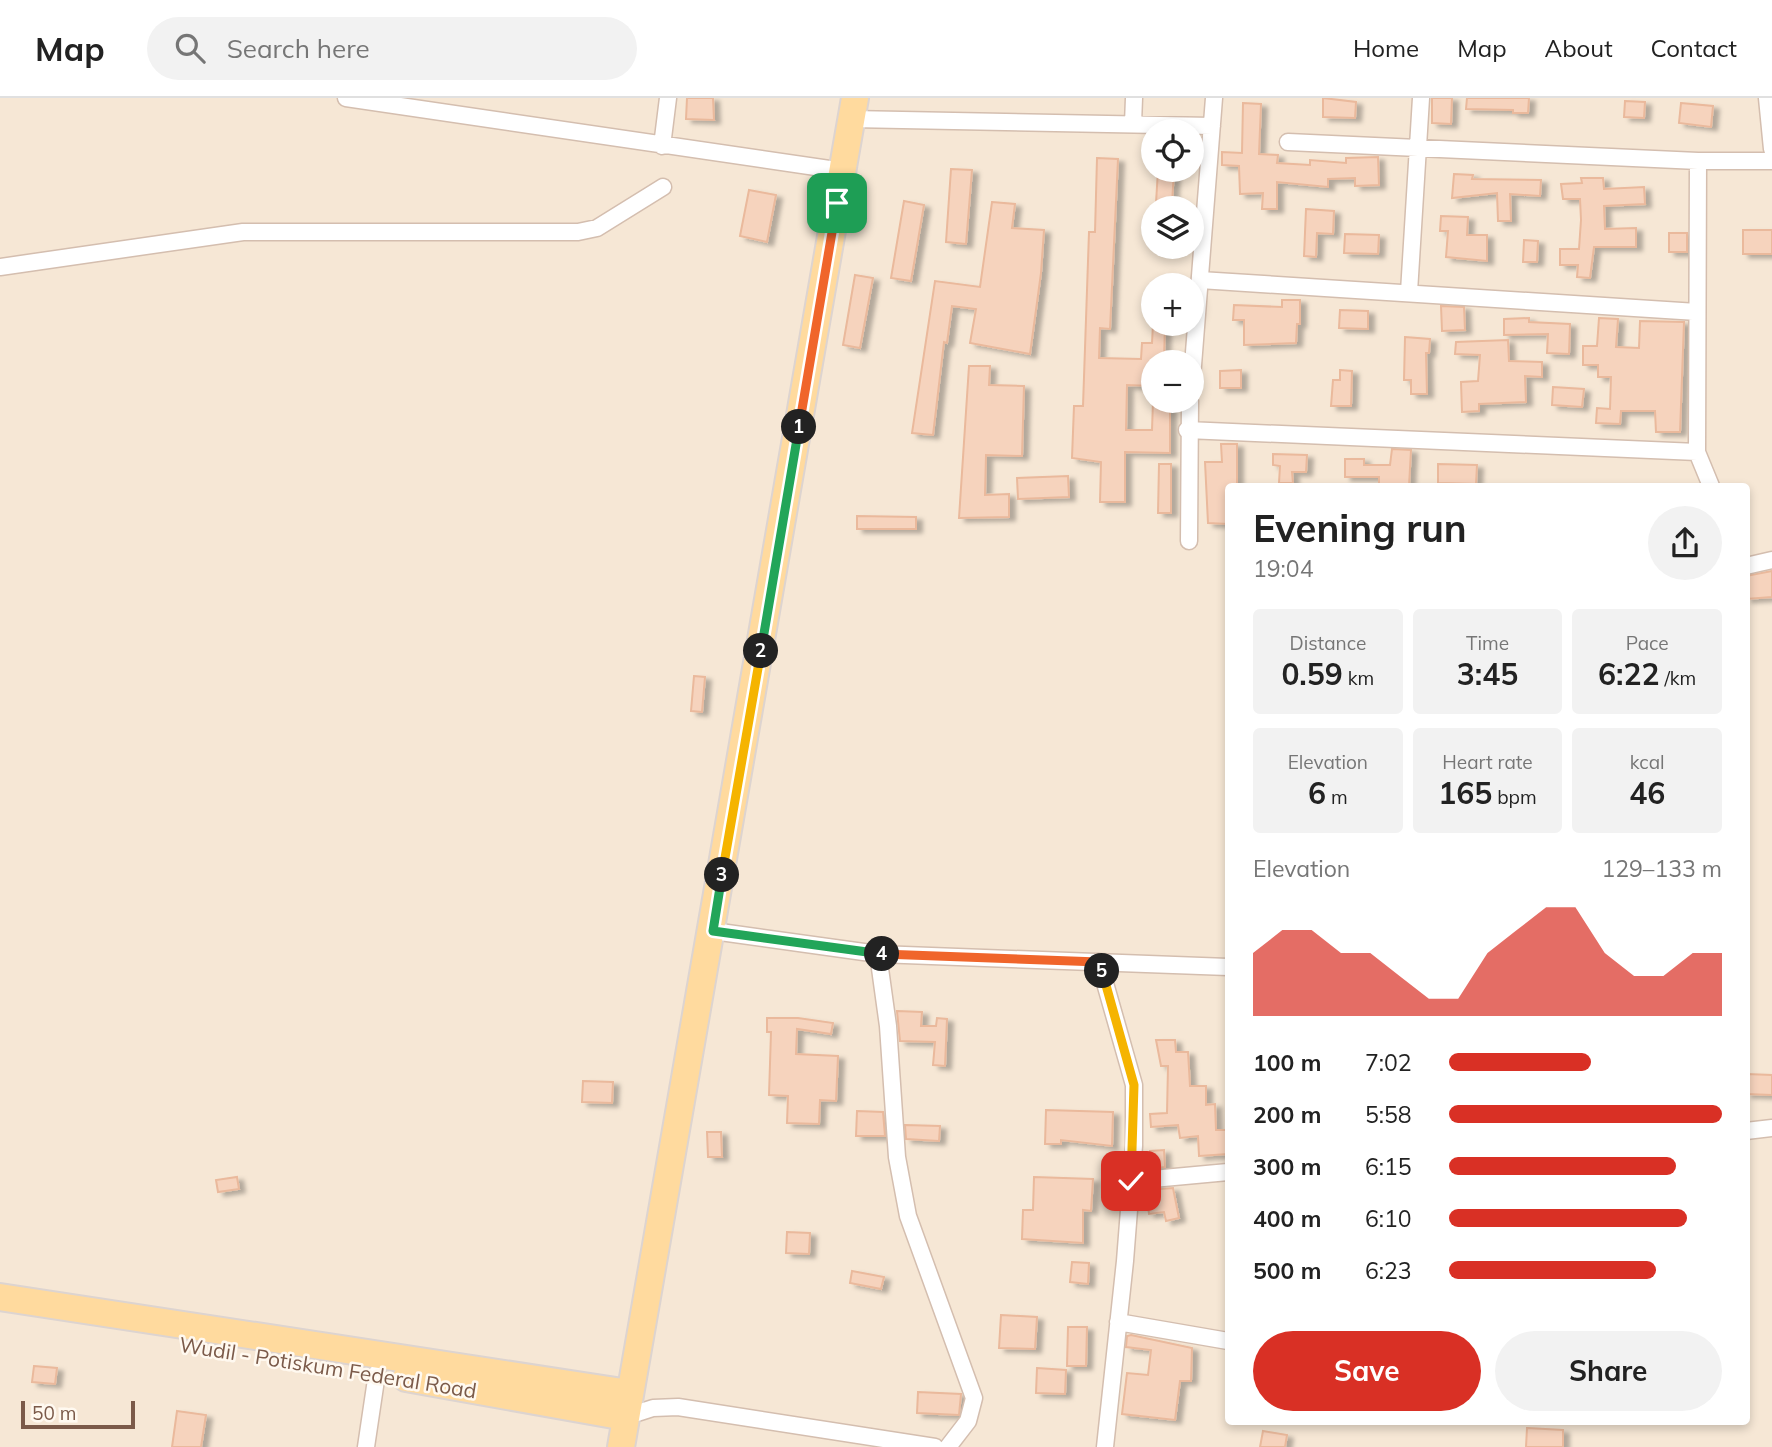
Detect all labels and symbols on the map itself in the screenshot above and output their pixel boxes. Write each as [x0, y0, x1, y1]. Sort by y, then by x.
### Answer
pin [807, 173, 867, 233]
pin: 1 [782, 410, 816, 444]
pin: 2 [744, 634, 778, 668]
pin: 3 [704, 858, 740, 892]
pin: 4 [864, 936, 900, 972]
pin: 5 [1084, 954, 1120, 988]
pin [1101, 1151, 1161, 1211]
street label: Wudil - Potiskum Federal Road [178, 1331, 478, 1403]
scale bar [21, 1398, 135, 1430]

